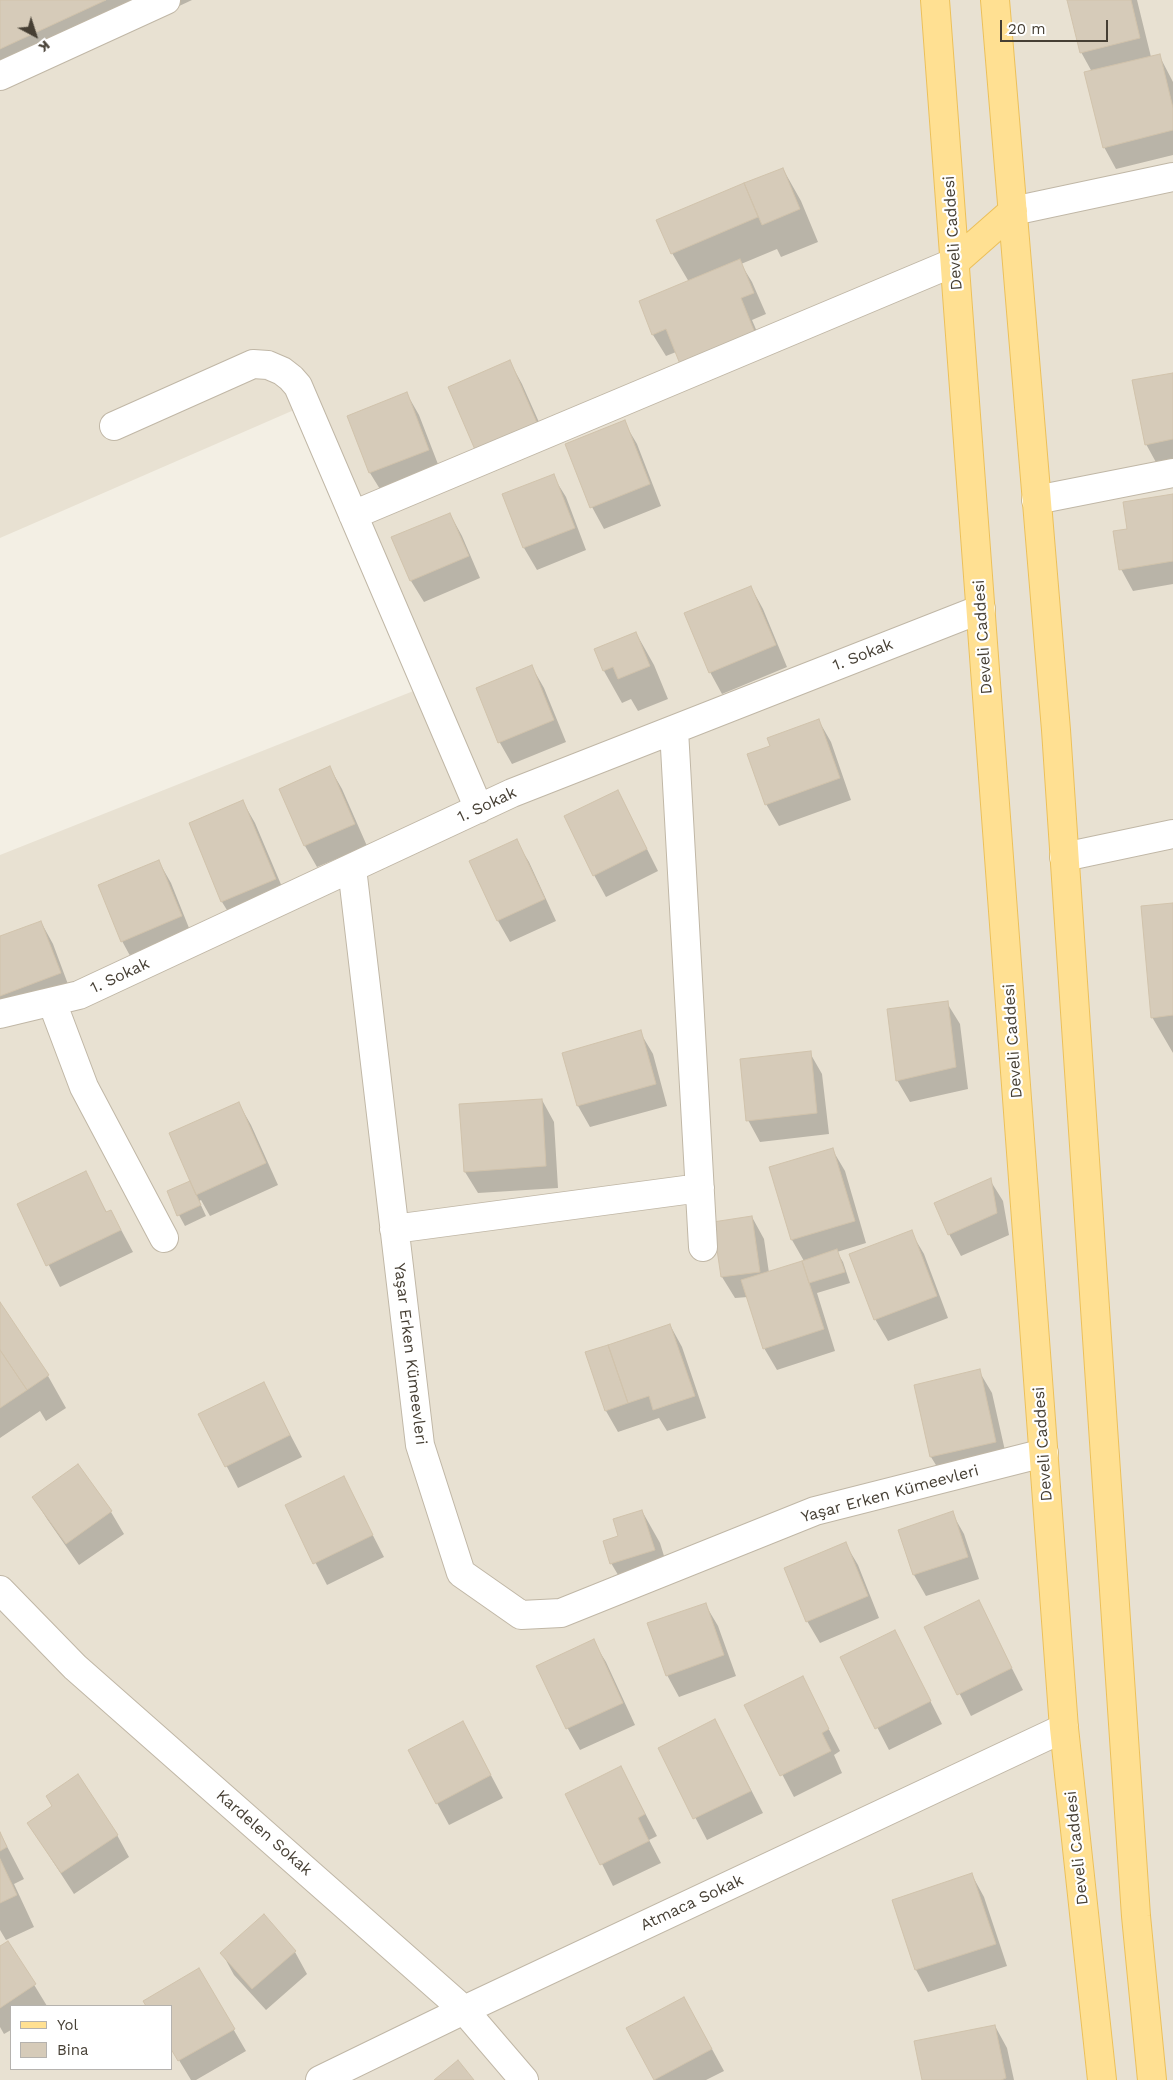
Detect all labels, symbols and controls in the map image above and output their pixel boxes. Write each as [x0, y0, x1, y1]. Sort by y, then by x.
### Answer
north arrow [10, 10, 60, 60]
scale bar [1003, 10, 1110, 42]
text: 20 m [1008, 20, 1046, 38]
text: K [36, 37, 54, 56]
street label: Develi Caddesi [939, 175, 967, 291]
street label: Develi Caddesi [969, 579, 997, 695]
street label: 1. Sokak [830, 635, 896, 675]
street label: 1. Sokak [454, 783, 520, 827]
street label: 1. Sokak [87, 954, 153, 998]
street label: Develi Caddesi [999, 983, 1027, 1099]
street label: Yaşar Erken Kümeevleri [389, 1262, 431, 1446]
street label: Develi Caddesi [1029, 1386, 1057, 1502]
street label: Yaşar Erken Kümeevleri [799, 1461, 981, 1527]
street label: Kardelen Sokak [212, 1786, 316, 1880]
street label: Develi Caddesi [1061, 1790, 1093, 1906]
street label: Atmaca Sokak [637, 1871, 747, 1935]
legend [10, 2005, 172, 2070]
text: Yol [57, 2016, 78, 2034]
text: Bina [57, 2041, 89, 2059]

